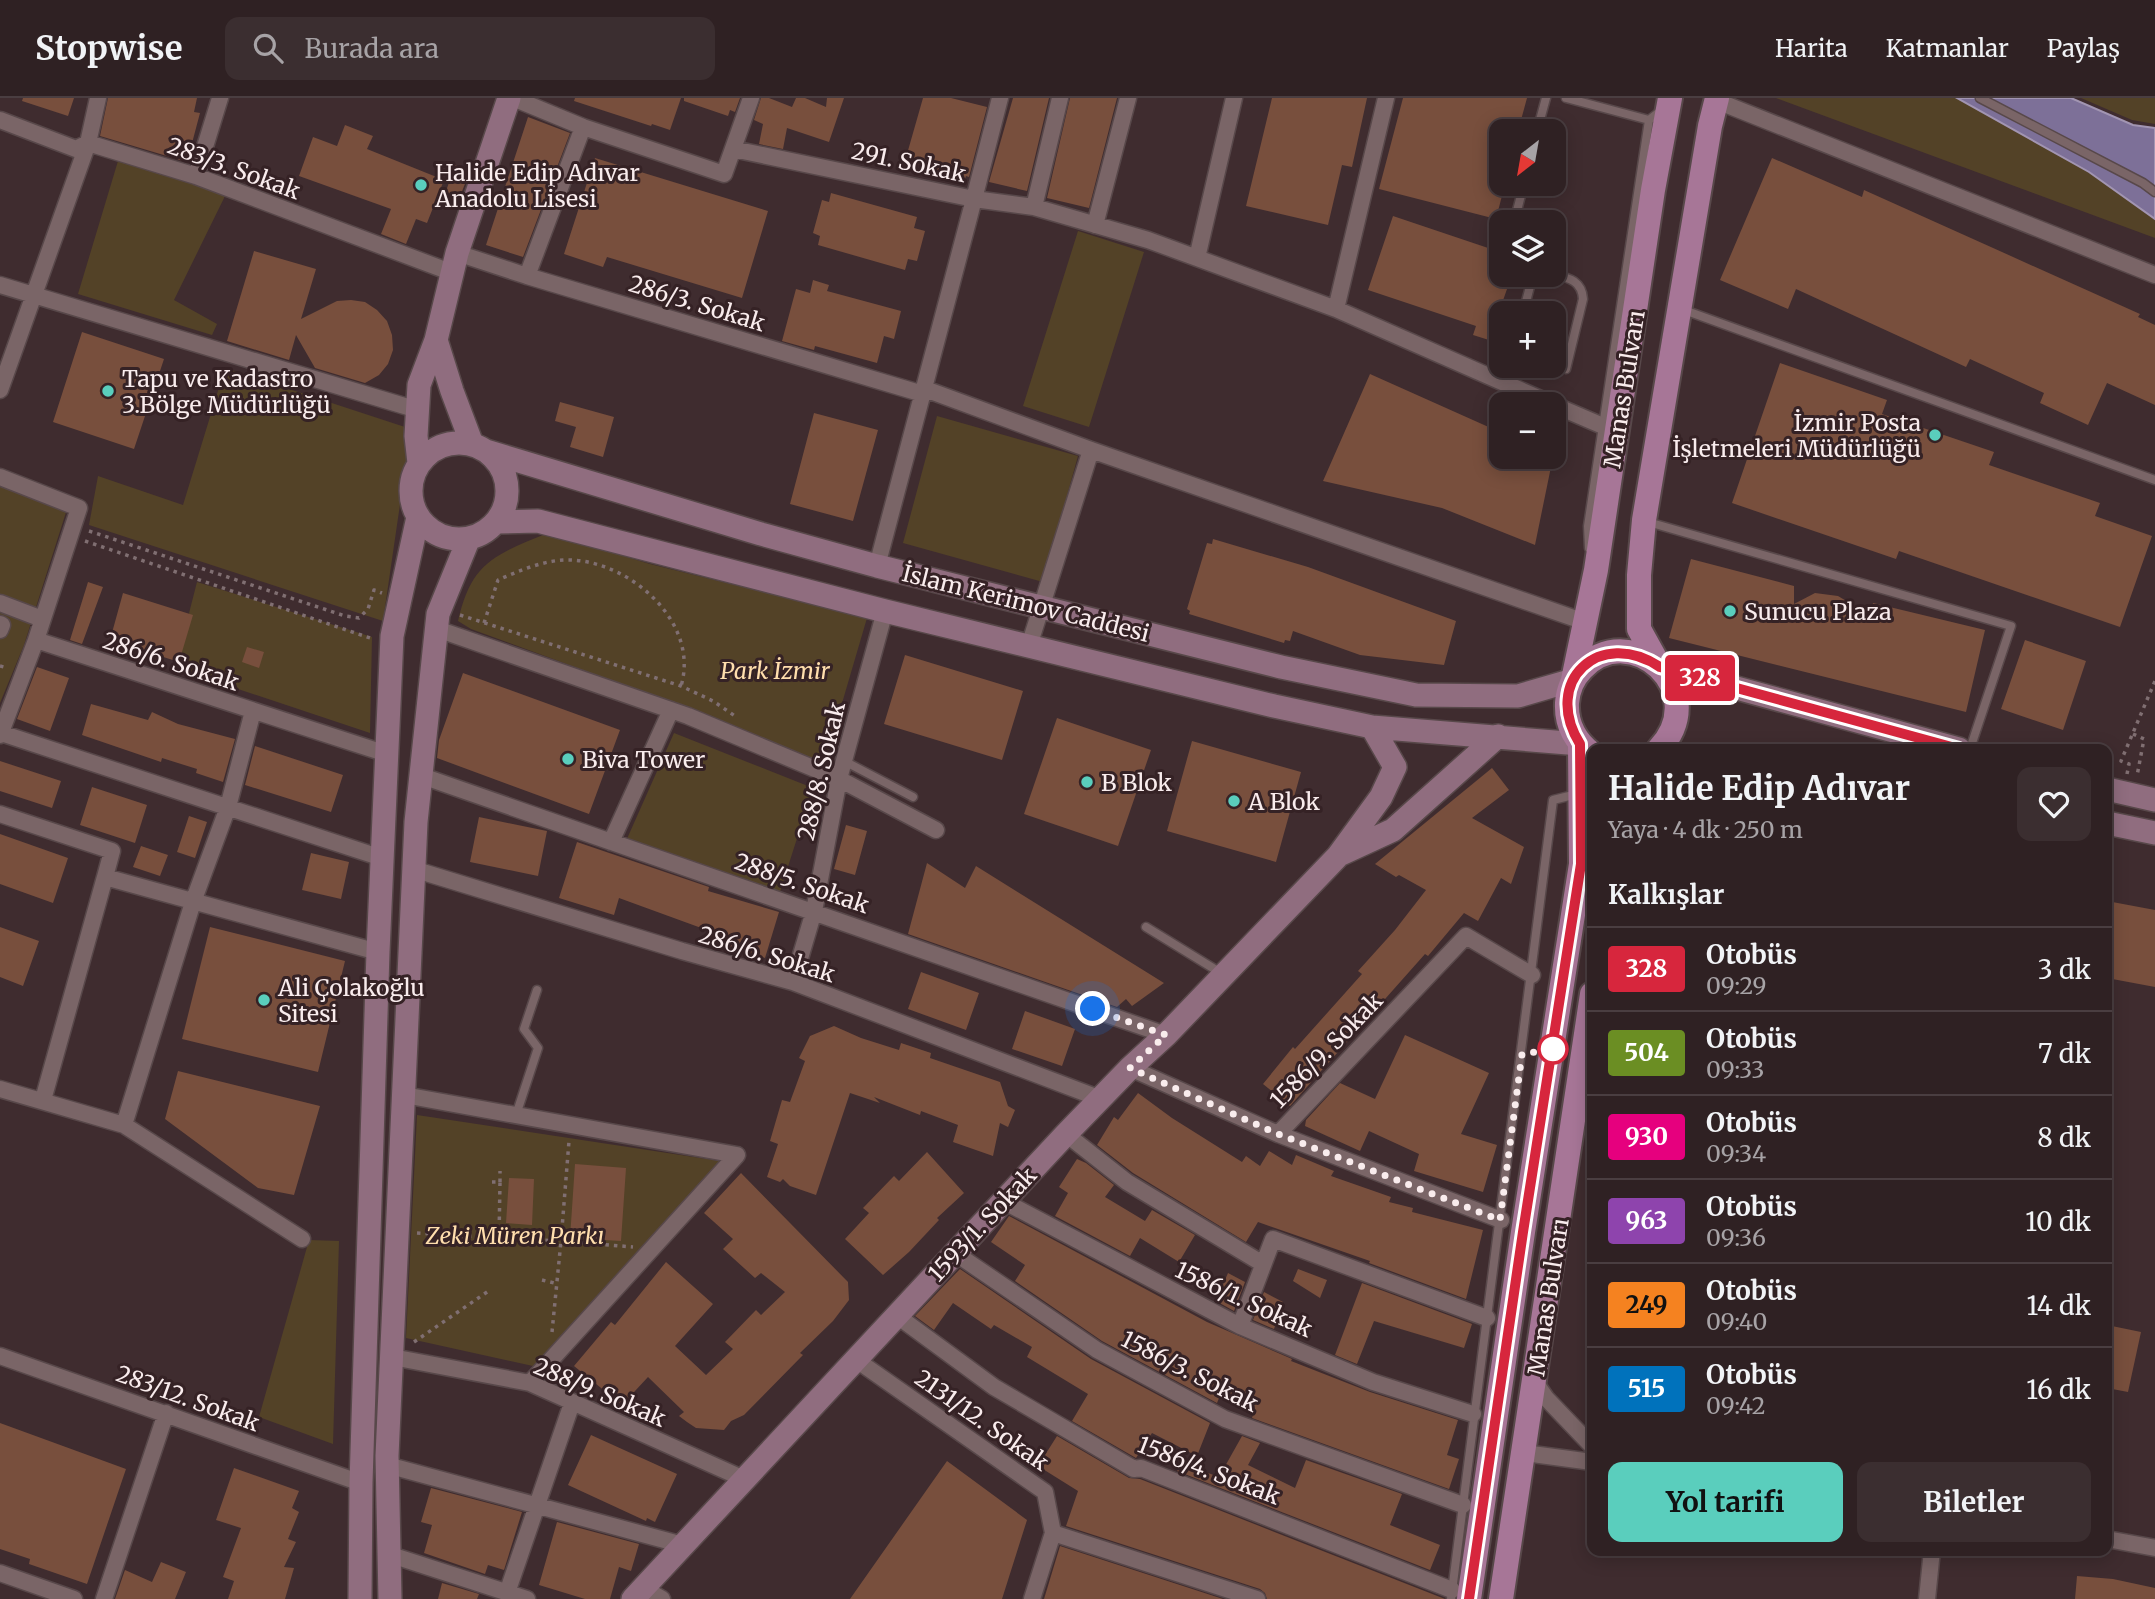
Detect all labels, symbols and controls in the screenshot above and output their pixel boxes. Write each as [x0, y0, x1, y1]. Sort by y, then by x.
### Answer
search box [225, 17, 715, 80]
text: Stopwise [35, 28, 183, 69]
icon: search [249, 29, 287, 67]
text: Burada ara [305, 32, 439, 65]
text: Harita [1775, 33, 1848, 64]
text: Katmanlar [1886, 33, 2009, 64]
text: Paylaş [2047, 33, 2120, 64]
north arrow [1489, 119, 1566, 196]
map controls [1489, 119, 1566, 469]
street label: 283/3. Sokak [164, 131, 305, 206]
street label: 291. Sokak [849, 136, 969, 188]
place label: Halide Edip Adıvar Anadolu Lisesi [434, 158, 640, 213]
marker: Halide Edip Adıvar Anadolu Lisesi [413, 177, 429, 193]
button: layers [1489, 210, 1566, 287]
street label: 286/3. Sokak [625, 269, 769, 338]
button: + [1489, 301, 1566, 378]
street label: Manas Bulvarı [1597, 308, 1651, 470]
place label: Tapu ve Kadastro 3.Bölge Müdürlüğü [122, 364, 331, 419]
marker: Tapu ve Kadastro 3.Bölge Müdürlüğü [100, 383, 116, 399]
button: − [1489, 392, 1566, 469]
place label: İzmir Posta İşletmeleri Müdürlüğü [1672, 408, 1921, 463]
marker: İzmir Posta İşletmeleri Müdürlüğü [1927, 427, 1943, 443]
street label: İslam Kerimov Caddesi [899, 558, 1153, 648]
place label: Sunucu Plaza [1744, 597, 1892, 626]
marker: Sunucu Plaza [1722, 603, 1738, 619]
street label: 286/6. Sokak [99, 625, 243, 697]
line badge: 328 [1660, 655, 1740, 701]
park label: Park İzmir [720, 656, 831, 685]
text: 328 [1679, 662, 1721, 693]
street label: 288/8. Sokak [791, 698, 851, 843]
place label: Biva Tower [582, 745, 705, 774]
marker: Biva Tower [560, 751, 576, 767]
button: heart [2017, 767, 2091, 841]
place label: B Blok [1101, 768, 1172, 797]
text: Halide Edip Adıvar [1608, 768, 1910, 809]
marker: B Blok [1079, 774, 1095, 790]
place label: A Blok [1247, 787, 1320, 816]
marker: A Blok [1226, 793, 1242, 809]
text: Yaya · 4 dk · 250 m [1608, 815, 1803, 844]
street label: 288/5. Sokak [731, 846, 873, 920]
text: Kalkışlar [1608, 878, 1724, 911]
street label: 286/6. Sokak [695, 919, 839, 989]
text: Otobüs [1706, 938, 1797, 971]
text: 328 [1626, 953, 1667, 984]
text: 3 dk [2038, 953, 2091, 986]
text: 09:29 [1706, 971, 1767, 1000]
place label: Ali Çolakoğlu Sitesi [277, 973, 425, 1028]
street label: 1586/9. Sokak [1263, 986, 1389, 1114]
your location [1075, 991, 1110, 1026]
marker: Ali Çolakoğlu Sitesi [256, 992, 272, 1008]
text: Otobüs [1706, 1022, 1797, 1055]
unlabelled marker [1538, 1034, 1568, 1064]
text: 504 [1624, 1037, 1669, 1068]
text: 7 dk [2038, 1037, 2091, 1070]
text: 09:33 [1706, 1055, 1764, 1084]
text: Otobüs [1706, 1106, 1797, 1139]
text: 930 [1625, 1121, 1668, 1152]
text: 8 dk [2037, 1121, 2091, 1154]
text: 09:34 [1706, 1139, 1766, 1168]
street label: 1593/1. Sokak [922, 1160, 1043, 1287]
text: Otobüs [1706, 1190, 1797, 1223]
text: 963 [1626, 1205, 1667, 1236]
text: 10 dk [2025, 1205, 2091, 1238]
street label: Manas Bulvarı [1521, 1216, 1575, 1378]
park label: Zeki Müren Parkı [425, 1221, 604, 1250]
text: 09:36 [1706, 1223, 1766, 1252]
street label: 1586/1. Sokak [1171, 1255, 1318, 1344]
text: Otobüs [1706, 1274, 1797, 1307]
text: 249 [1625, 1289, 1668, 1320]
text: 14 dk [2026, 1289, 2091, 1322]
text: 09:40 [1706, 1307, 1767, 1336]
street label: 1586/3. Sokak [1117, 1324, 1264, 1418]
street label: 288/9. Sokak [530, 1351, 671, 1433]
text: Otobüs [1706, 1358, 1797, 1391]
street label: 283/12. Sokak [112, 1359, 264, 1437]
street label: 2131/12. Sokak [909, 1363, 1055, 1477]
text: 515 [1628, 1373, 1665, 1404]
text: 16 dk [2026, 1373, 2091, 1406]
text: 09:42 [1706, 1391, 1765, 1420]
street label: 1586/4. Sokak [1134, 1430, 1285, 1511]
button: Yol tarifi [1608, 1462, 1843, 1542]
button: Biletler [1857, 1462, 2091, 1542]

